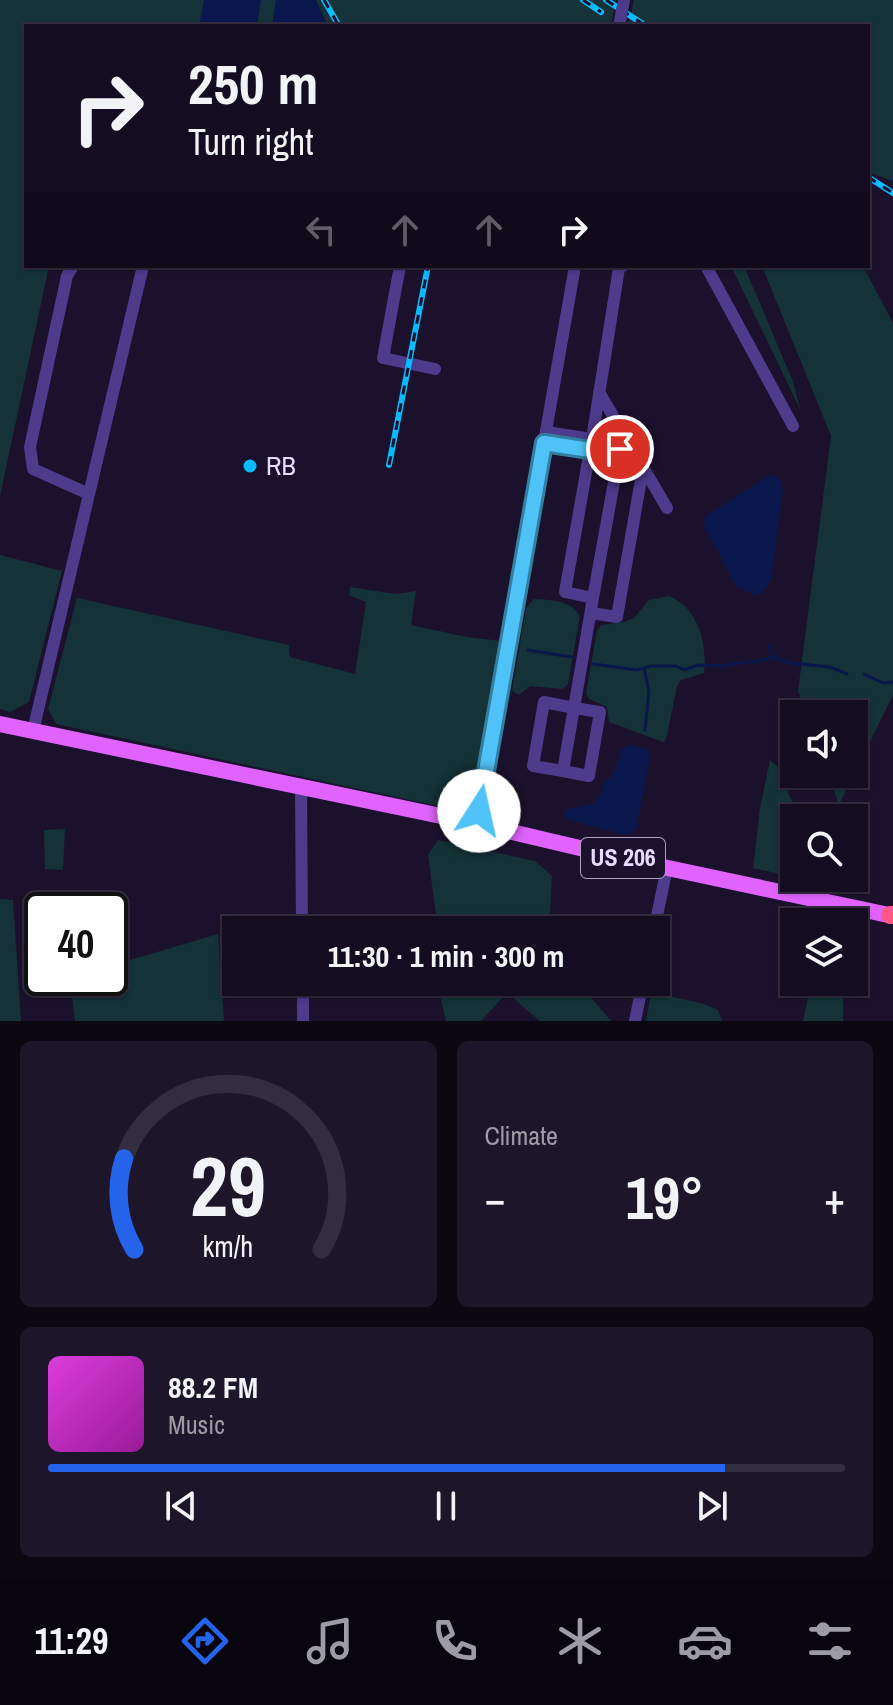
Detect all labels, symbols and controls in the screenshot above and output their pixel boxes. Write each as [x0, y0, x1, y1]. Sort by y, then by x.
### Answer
text: 250 m [188, 46, 318, 121]
icon: right [56, 56, 160, 160]
text: Turn right [188, 118, 313, 166]
icon: left [299, 208, 343, 252]
icon: ahead [383, 208, 427, 252]
icon: ahead [467, 208, 511, 252]
icon: right [551, 208, 595, 252]
pin [586, 415, 654, 483]
icon: arrive [598, 427, 642, 471]
place label: RB [266, 448, 296, 483]
marker: RB [241, 457, 259, 475]
map controls [780, 700, 868, 996]
button: sound [780, 700, 868, 788]
position arrow [437, 769, 521, 853]
button: search [780, 804, 868, 892]
road number: US 206 [581, 838, 665, 878]
speed limit sign: 40 [24, 892, 128, 996]
button: layers [780, 908, 868, 996]
text: 11:30 · 1 min · 300 m [328, 936, 564, 976]
text: Climate [485, 1118, 558, 1153]
text: 29 [190, 1130, 266, 1242]
text: 19° [625, 1157, 704, 1238]
text: − [485, 1168, 506, 1228]
text: + [824, 1168, 845, 1228]
text: km/h [203, 1227, 254, 1266]
text: 88.2 FM [168, 1367, 258, 1407]
text: Music [168, 1407, 225, 1442]
icon: previous [159, 1484, 203, 1528]
icon: pause [424, 1484, 468, 1528]
icon: next [690, 1484, 734, 1528]
icon: directions [177, 1613, 233, 1669]
icon: music [302, 1613, 358, 1669]
icon: phone [427, 1613, 483, 1669]
icon: climate [552, 1613, 608, 1669]
icon: car [677, 1613, 733, 1669]
icon: filters [802, 1613, 858, 1669]
text: 11:29 [35, 1617, 108, 1665]

